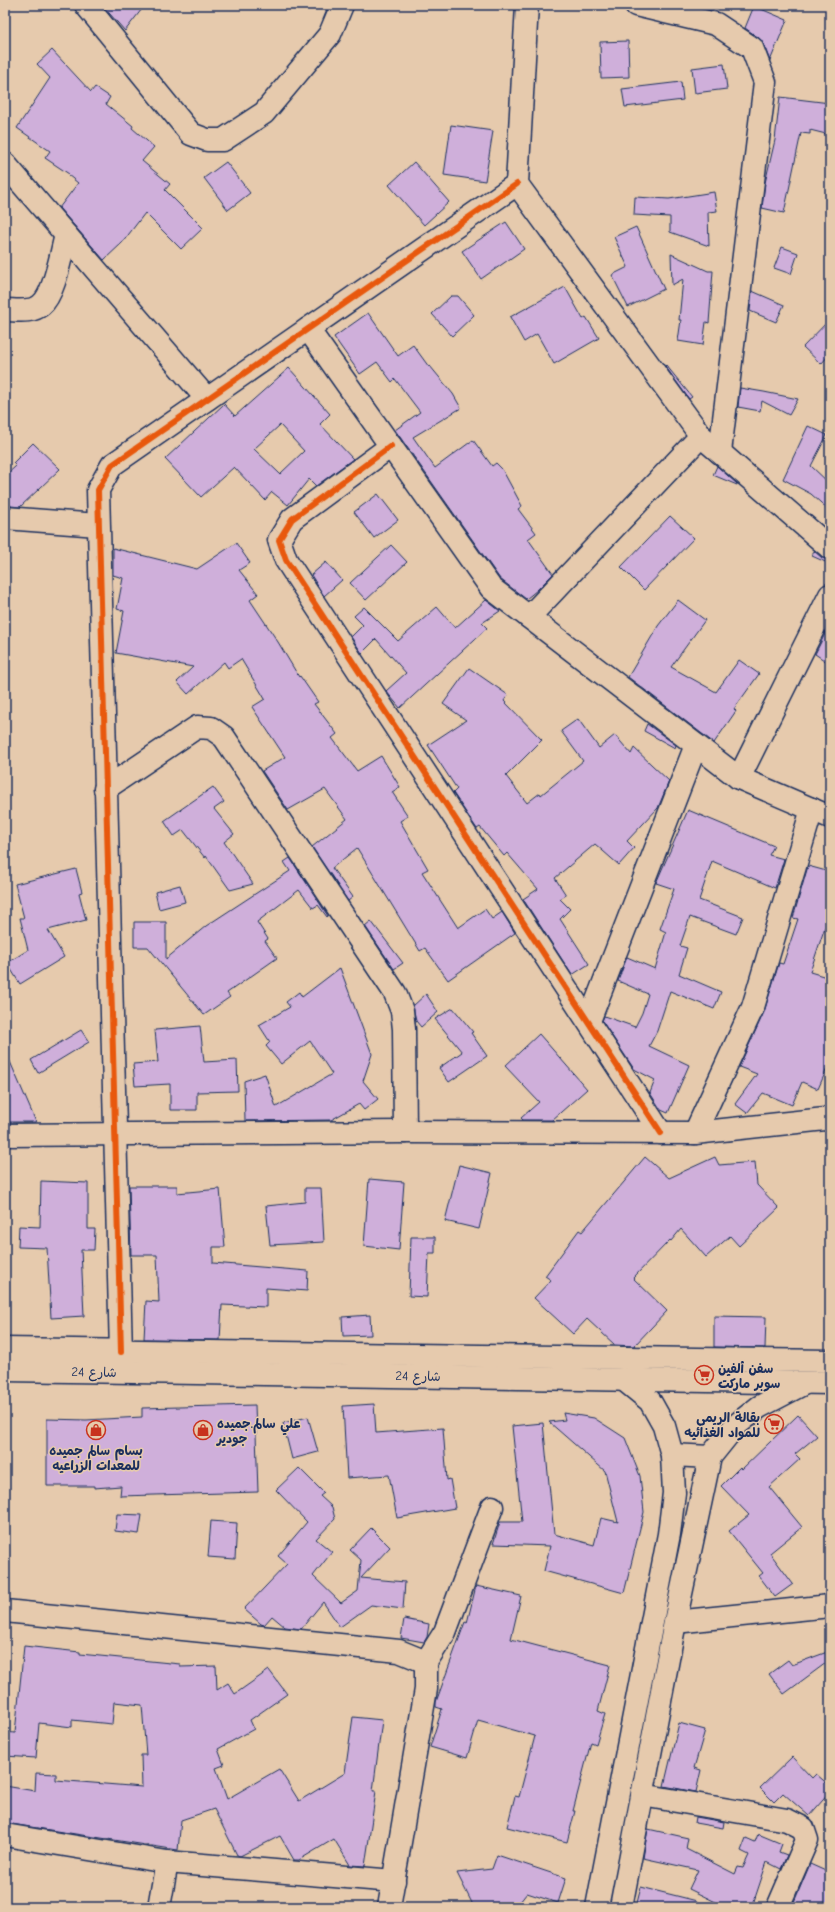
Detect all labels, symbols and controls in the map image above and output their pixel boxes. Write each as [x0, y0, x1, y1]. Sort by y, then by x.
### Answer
place label: سفن ألفين سوبر ماركت [718, 1360, 781, 1392]
street label: شارع 24 [71, 1364, 117, 1382]
supermarket icon: سفن ألفين سوبر ماركت [693, 1364, 715, 1386]
street label: شارع 24 [395, 1368, 441, 1386]
place label: بقالة الريمي للمواد الغذائيه [684, 1410, 760, 1441]
supermarket icon: بقالة الريمي للمواد الغذائيه [763, 1413, 785, 1435]
place label: علي سالم.جميده جودير [216, 1416, 300, 1447]
shop icon: بسام سالم جميده للمعدات الزراعيه [85, 1419, 107, 1441]
shop icon: علي سالم.جميده جودير [192, 1419, 214, 1441]
place label: بسام سالم جميده للمعدات الزراعيه [49, 1443, 143, 1474]

